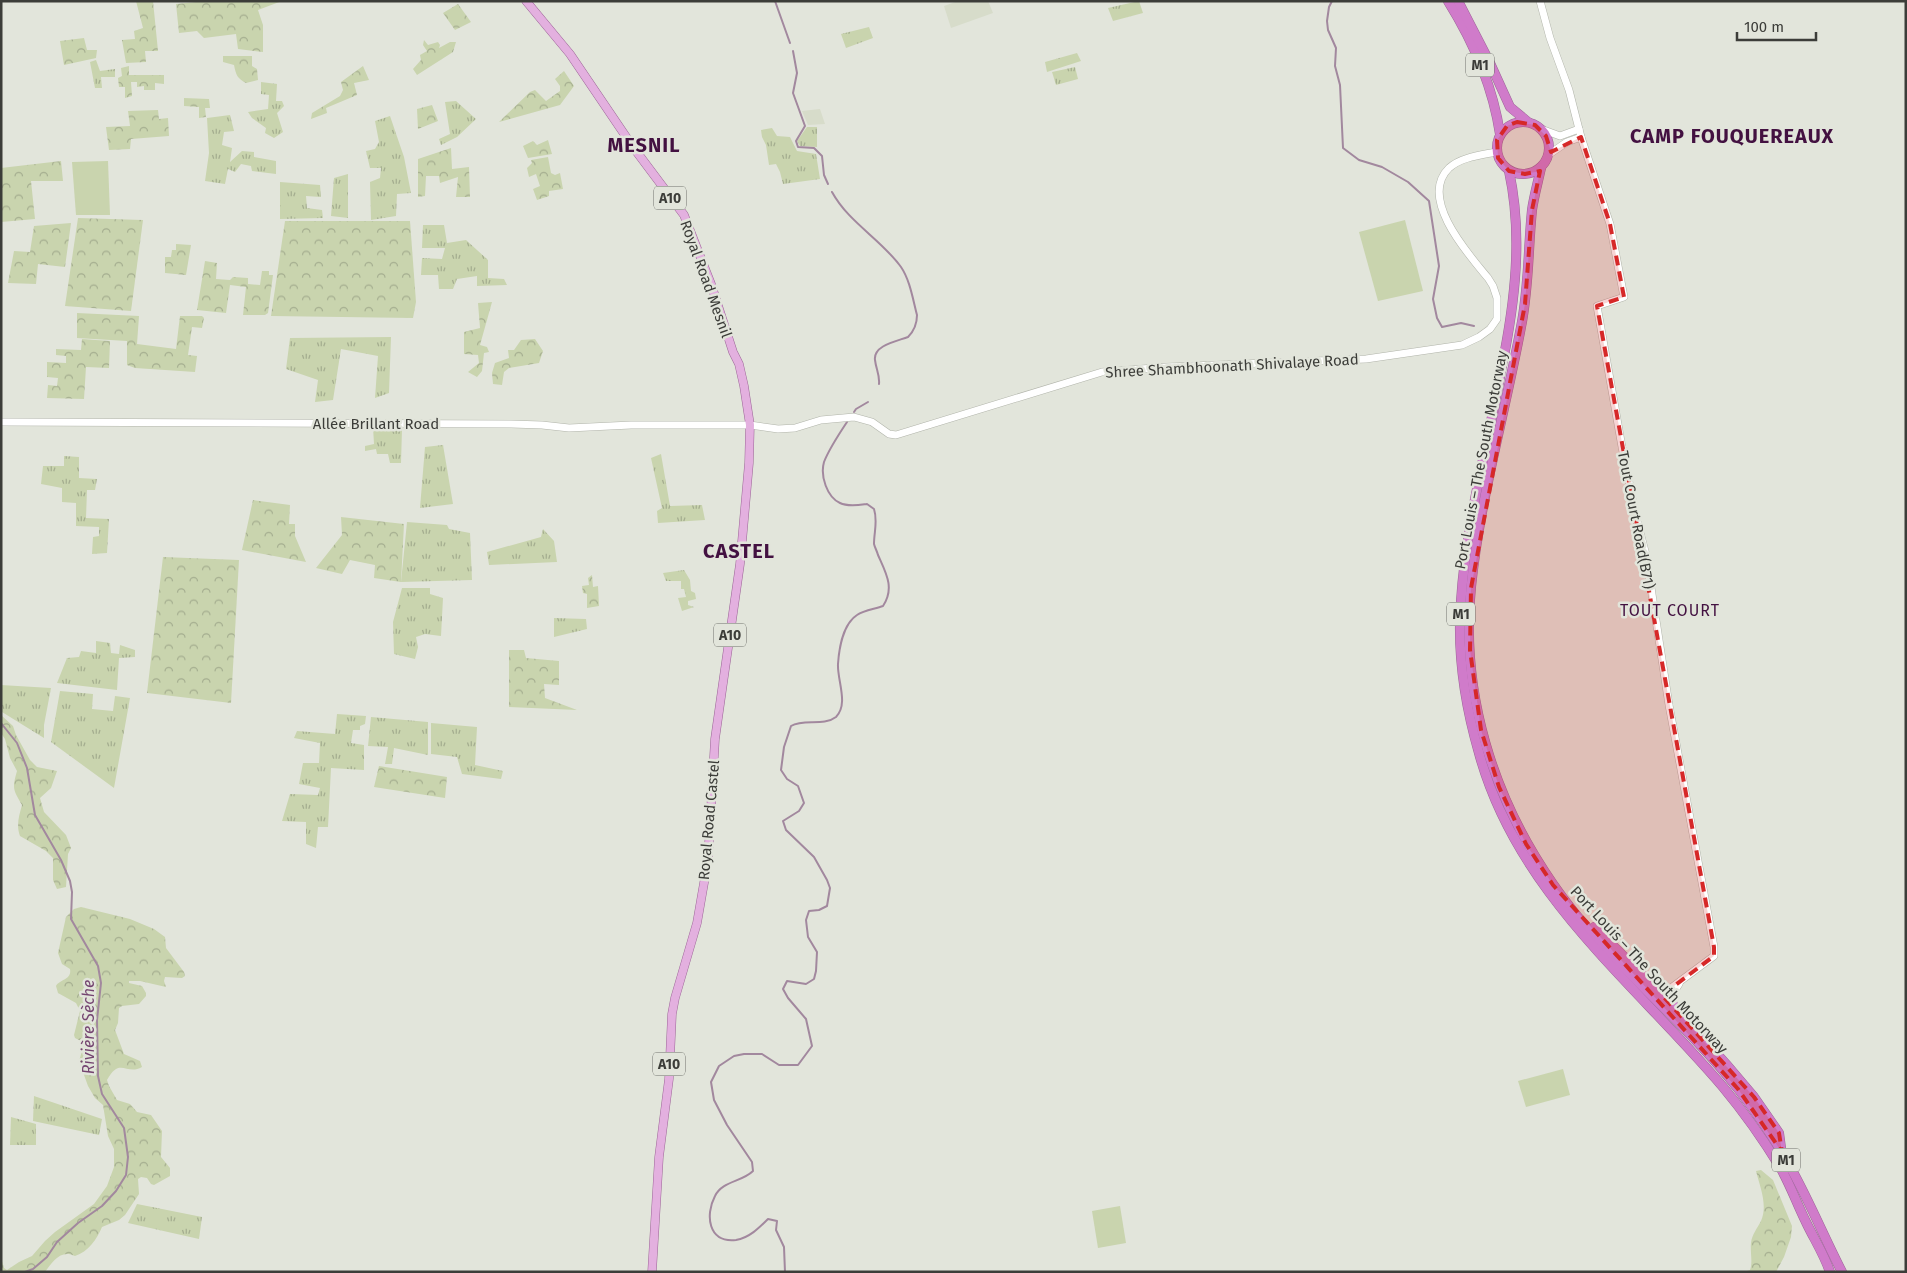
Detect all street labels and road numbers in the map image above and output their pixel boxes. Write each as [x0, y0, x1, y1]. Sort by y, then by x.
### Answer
road number: M1 [1466, 54, 1494, 76]
road number: A10 [654, 187, 686, 210]
street label: Royal Road Mesnil [676, 218, 736, 341]
street label: Port Louis – The South Motorway [1451, 349, 1511, 571]
street label: Shree Shambhoonath Shivalaye Road [1105, 350, 1359, 382]
street label: Allée Brillant Road [313, 415, 439, 433]
street label: Tout Court Road(B71) [1614, 449, 1658, 591]
road number: M1 [1447, 602, 1475, 626]
road number: A10 [714, 624, 746, 646]
street label: Royal Road Castel [695, 759, 723, 881]
street label: Port Louis – The South Motorway [1567, 883, 1732, 1058]
road number: A10 [653, 1052, 685, 1076]
road number: M1 [1772, 1148, 1800, 1172]

